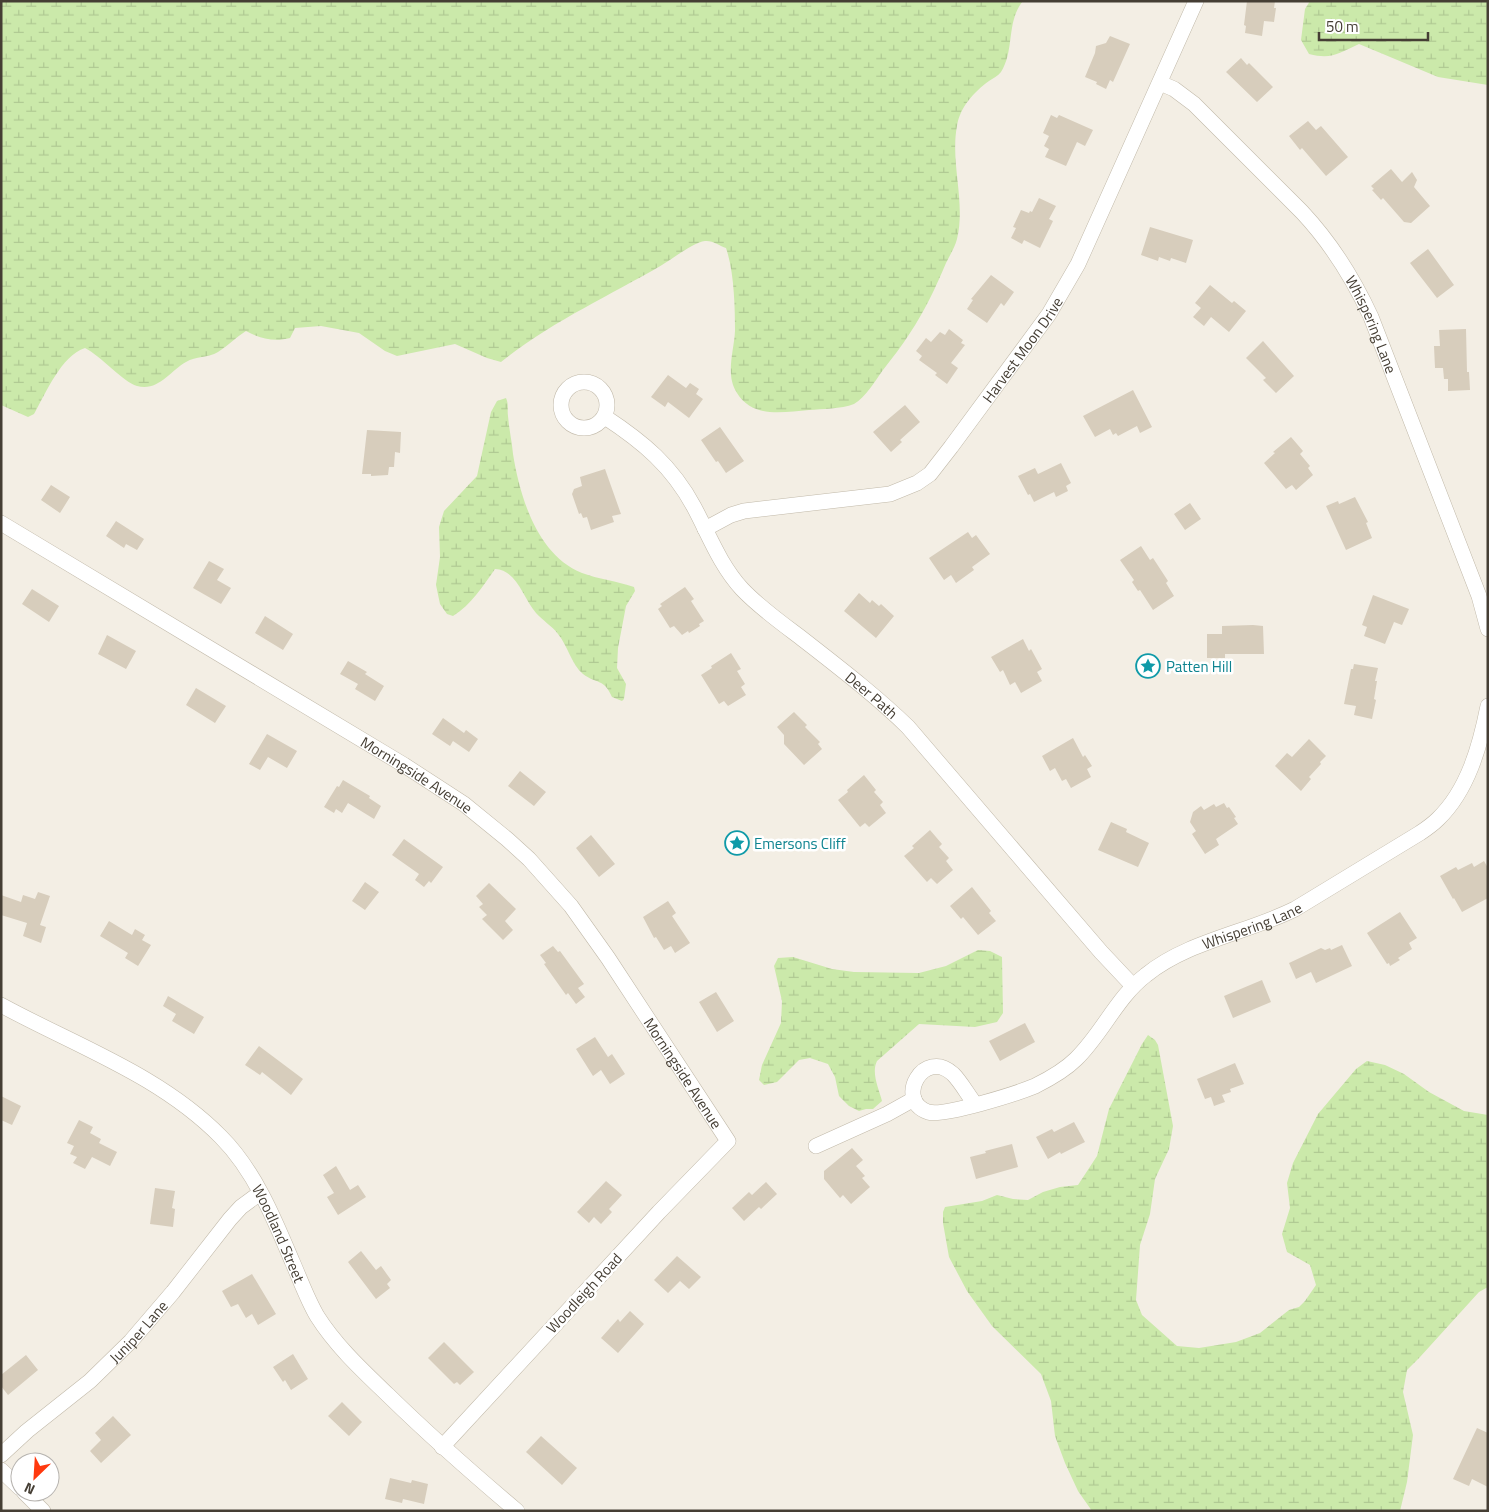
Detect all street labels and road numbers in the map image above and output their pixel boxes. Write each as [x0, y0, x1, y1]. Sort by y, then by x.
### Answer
street label: Whispering Lane [1340, 271, 1403, 377]
street label: Harvest Moon Drive [976, 292, 1068, 407]
street label: Deer Path [841, 666, 903, 724]
street label: Morningside Avenue [356, 730, 478, 818]
street label: Whispering Lane [1199, 896, 1306, 955]
street label: Morningside Avenue [638, 1013, 728, 1133]
street label: Woodland Street [247, 1180, 312, 1287]
street label: Woodleigh Road [541, 1248, 627, 1338]
street label: Juniper Lane [104, 1295, 173, 1368]

